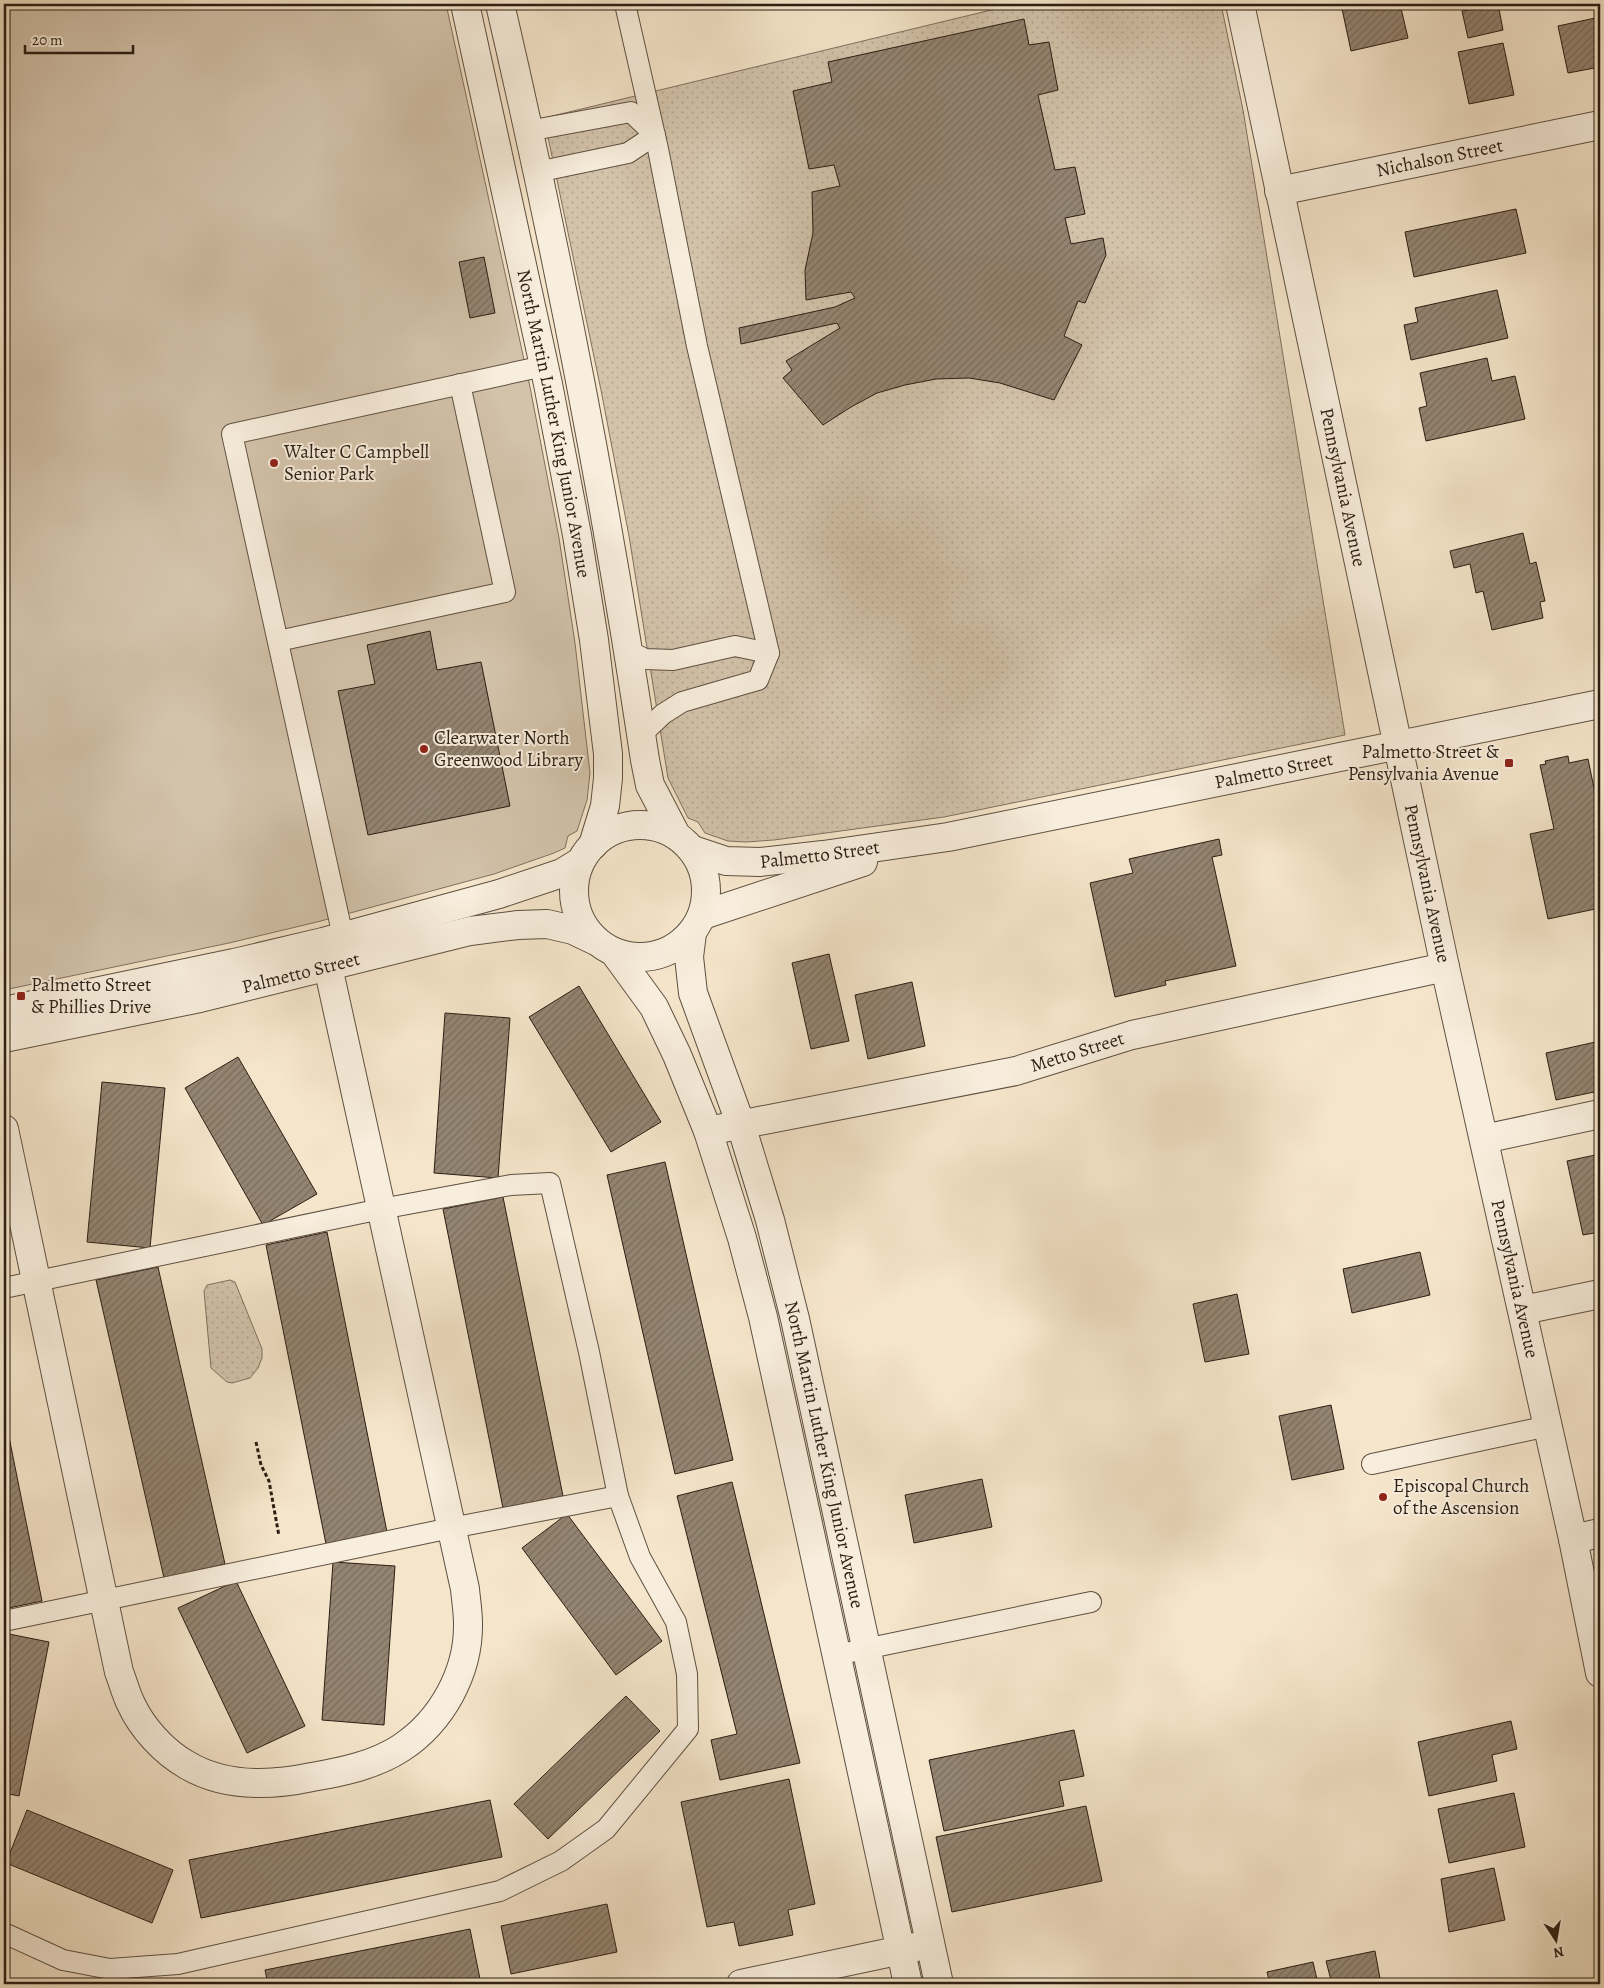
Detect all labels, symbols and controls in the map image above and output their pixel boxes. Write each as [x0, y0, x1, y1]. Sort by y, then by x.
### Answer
scale bar [25, 22, 132, 54]
text: 20 m [32, 30, 63, 50]
street label: Nichalson Street [1374, 132, 1505, 184]
street label: North Martin Luther King Junior Avenue [510, 267, 597, 580]
street label: Pennsylvania Avenue [1313, 405, 1372, 569]
place label: Walter C Campbell Senior Park [283, 439, 430, 487]
marker: Walter C Campbell Senior Park [268, 457, 280, 469]
place label: Clearwater North Greenwood Library [434, 725, 584, 773]
place label: Palmetto Street & Pensylvania Avenue [1348, 739, 1500, 787]
marker: Clearwater North Greenwood Library [418, 743, 430, 755]
street label: Palmetto Street [1212, 746, 1335, 795]
marker: Palmetto Street & Pensylvania Avenue [1503, 757, 1515, 769]
street label: Pennsylvania Avenue [1398, 801, 1457, 965]
street label: Palmetto Street [759, 834, 881, 875]
street label: Palmetto Street [239, 946, 362, 1000]
place label: Palmetto Street & Phillies Drive [31, 972, 151, 1020]
marker: Palmetto Street & Phillies Drive [15, 990, 27, 1002]
street label: Metto Street [1027, 1025, 1127, 1079]
street label: Pennsylvania Avenue [1484, 1197, 1545, 1360]
street label: North Martin Luther King Junior Avenue [778, 1298, 870, 1611]
place label: Episcopal Church of the Ascension [1393, 1473, 1529, 1521]
marker: Episcopal Church of the Ascension [1377, 1491, 1389, 1503]
north arrow [1532, 1916, 1582, 1966]
text: N [1552, 1942, 1566, 1963]

